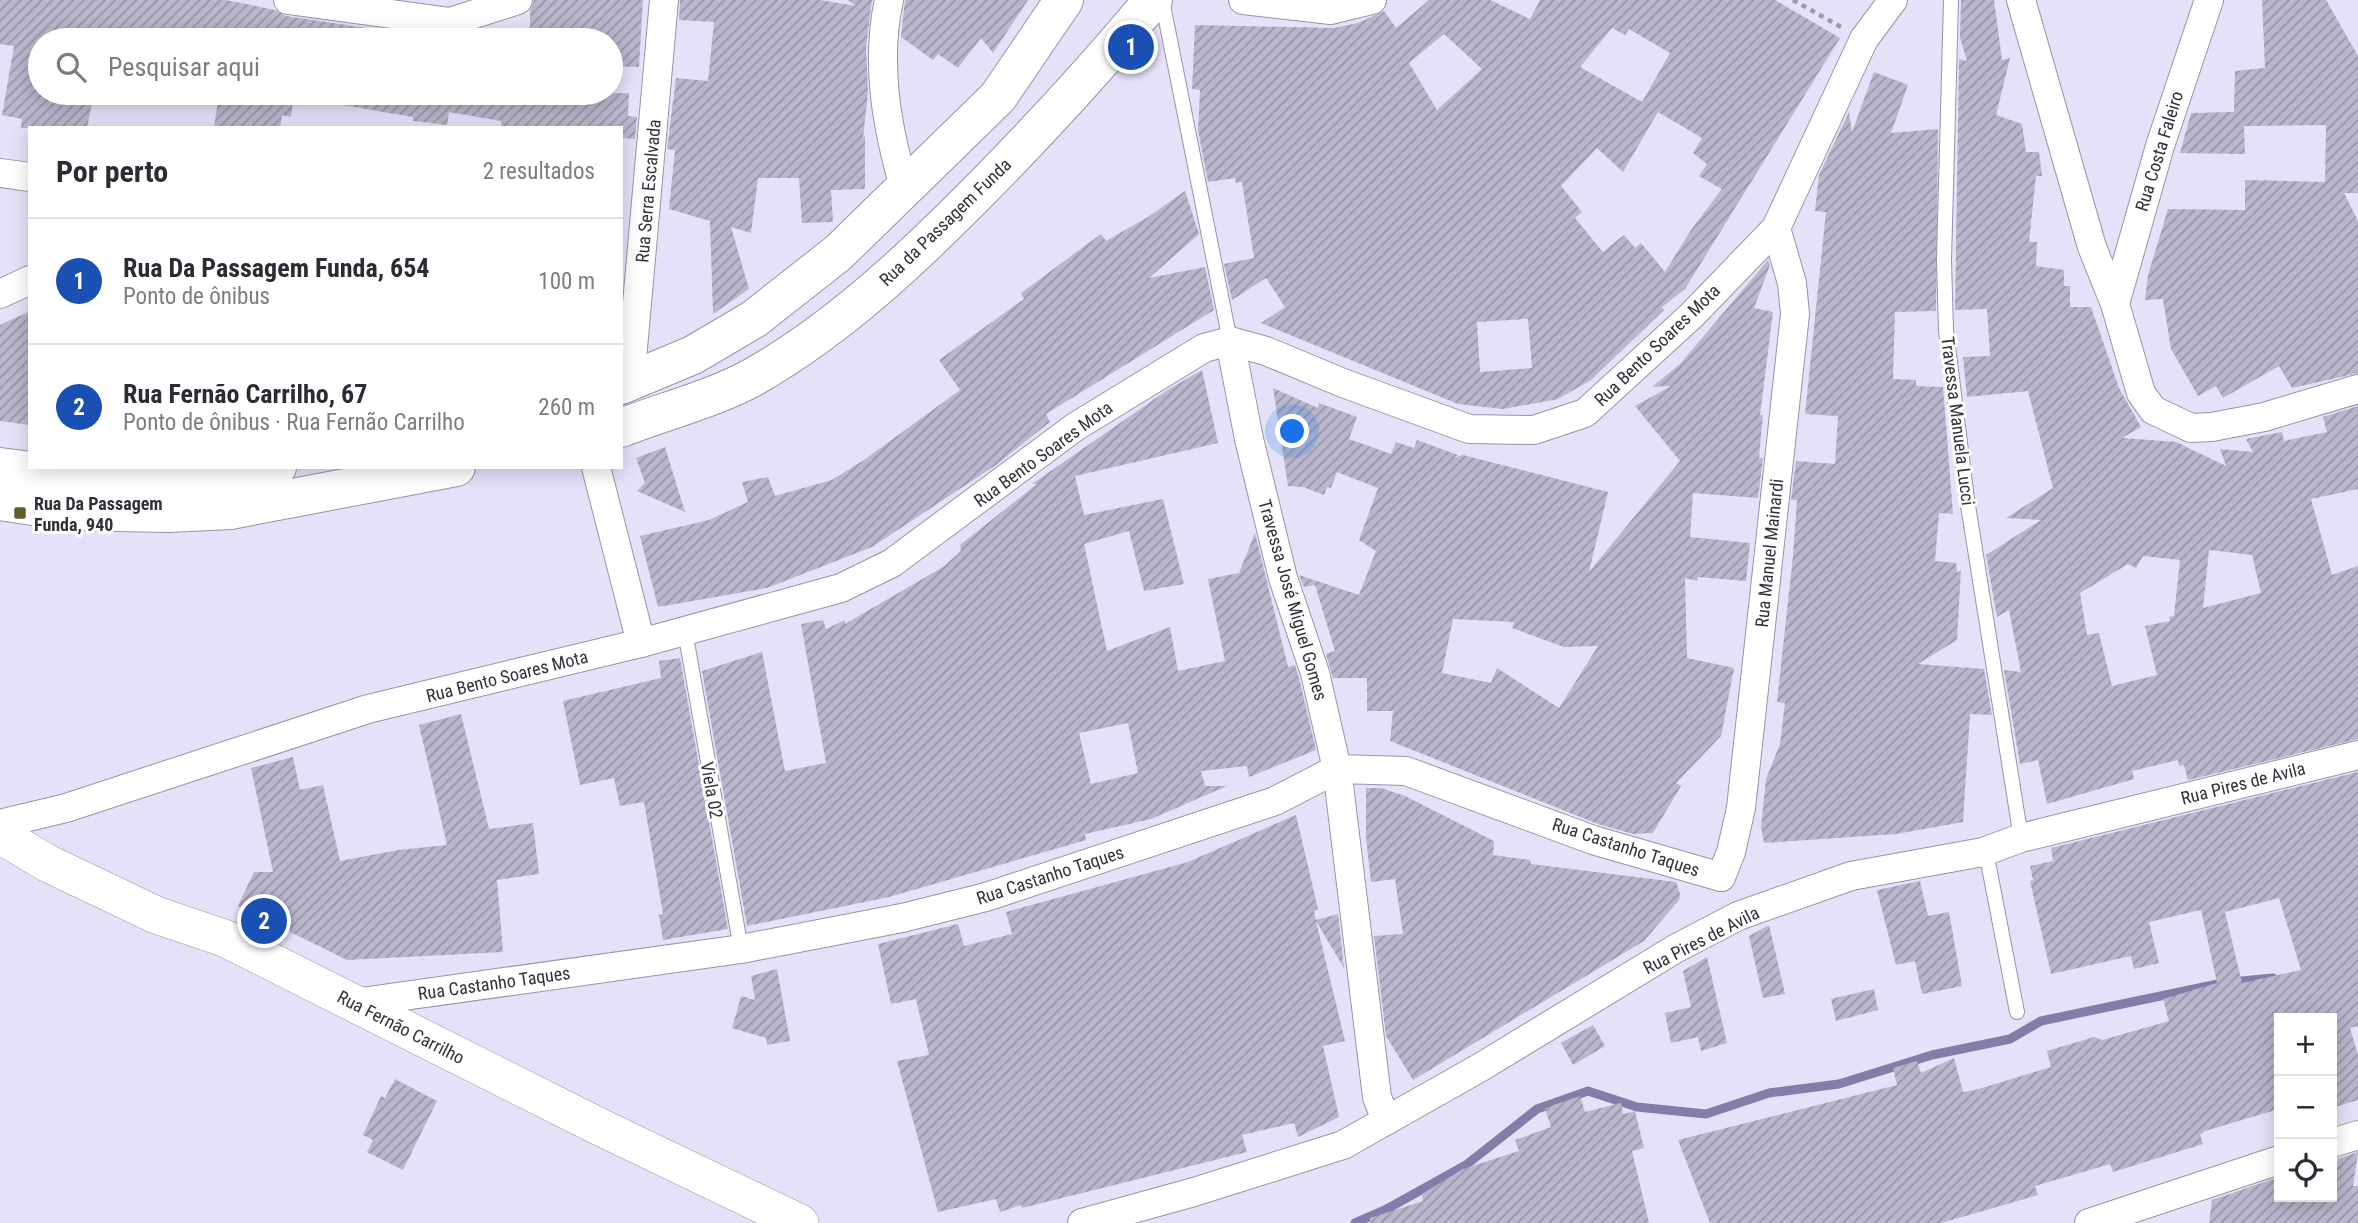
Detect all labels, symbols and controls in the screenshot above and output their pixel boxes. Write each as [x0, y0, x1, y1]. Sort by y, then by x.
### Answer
pin: 1 [1108, 21, 1154, 73]
search box [28, 28, 623, 105]
icon: search [52, 48, 90, 86]
text: Pesquisar aqui [108, 52, 260, 82]
street label: Rua Costa Faleiro [2131, 88, 2187, 214]
street label: Rua Serra Escalvada [631, 118, 665, 264]
text: Por perto [56, 154, 168, 189]
street label: Rua da Passagem Funda [875, 154, 1015, 290]
text: 2 resultados [483, 158, 595, 185]
text: Rua Da Passagem Funda, 654 [123, 253, 430, 283]
text: 1 [73, 268, 85, 295]
text: 100 m [538, 268, 595, 295]
street label: Rua Bento Soares Mota [1590, 280, 1724, 410]
text: Ponto de ônibus [123, 283, 270, 310]
street label: Travessa Manuela Lucci [1937, 335, 1979, 507]
text: Rua Fernão Carrilho, 67 [123, 379, 367, 409]
text: 2 [73, 394, 85, 421]
text: 260 m [538, 394, 595, 421]
street label: Rua Bento Soares Mota [970, 397, 1116, 511]
text: Ponto de ônibus · Rua Fernão Carrilho [123, 409, 465, 436]
your location [1275, 414, 1309, 448]
street label: Rua Manuel Mainardi [1751, 478, 1787, 628]
place label: Rua Da Passagem Funda, 940 [34, 493, 163, 535]
street label: Travessa José Miguel Gomes [1254, 497, 1332, 703]
marker: Rua Da Passagem Funda, 940 [12, 505, 28, 521]
street label: Rua Bento Soares Mota [424, 646, 590, 706]
street label: Rua Pires de Avila [2179, 757, 2307, 809]
street label: Viela 02 [697, 760, 727, 820]
street label: Rua Castanho Taques [1550, 813, 1702, 881]
street label: Rua Castanho Taques [974, 841, 1126, 909]
pin: 2 [241, 895, 287, 947]
street label: Rua Pires de Avila [1640, 902, 1762, 978]
street label: Rua Castanho Taques [416, 962, 572, 1004]
street label: Rua Fernão Carrilho [334, 986, 468, 1068]
map controls [2274, 1013, 2337, 1202]
button: + [2274, 1013, 2337, 1076]
button: − [2274, 1076, 2337, 1139]
button: locate [2274, 1139, 2337, 1202]

